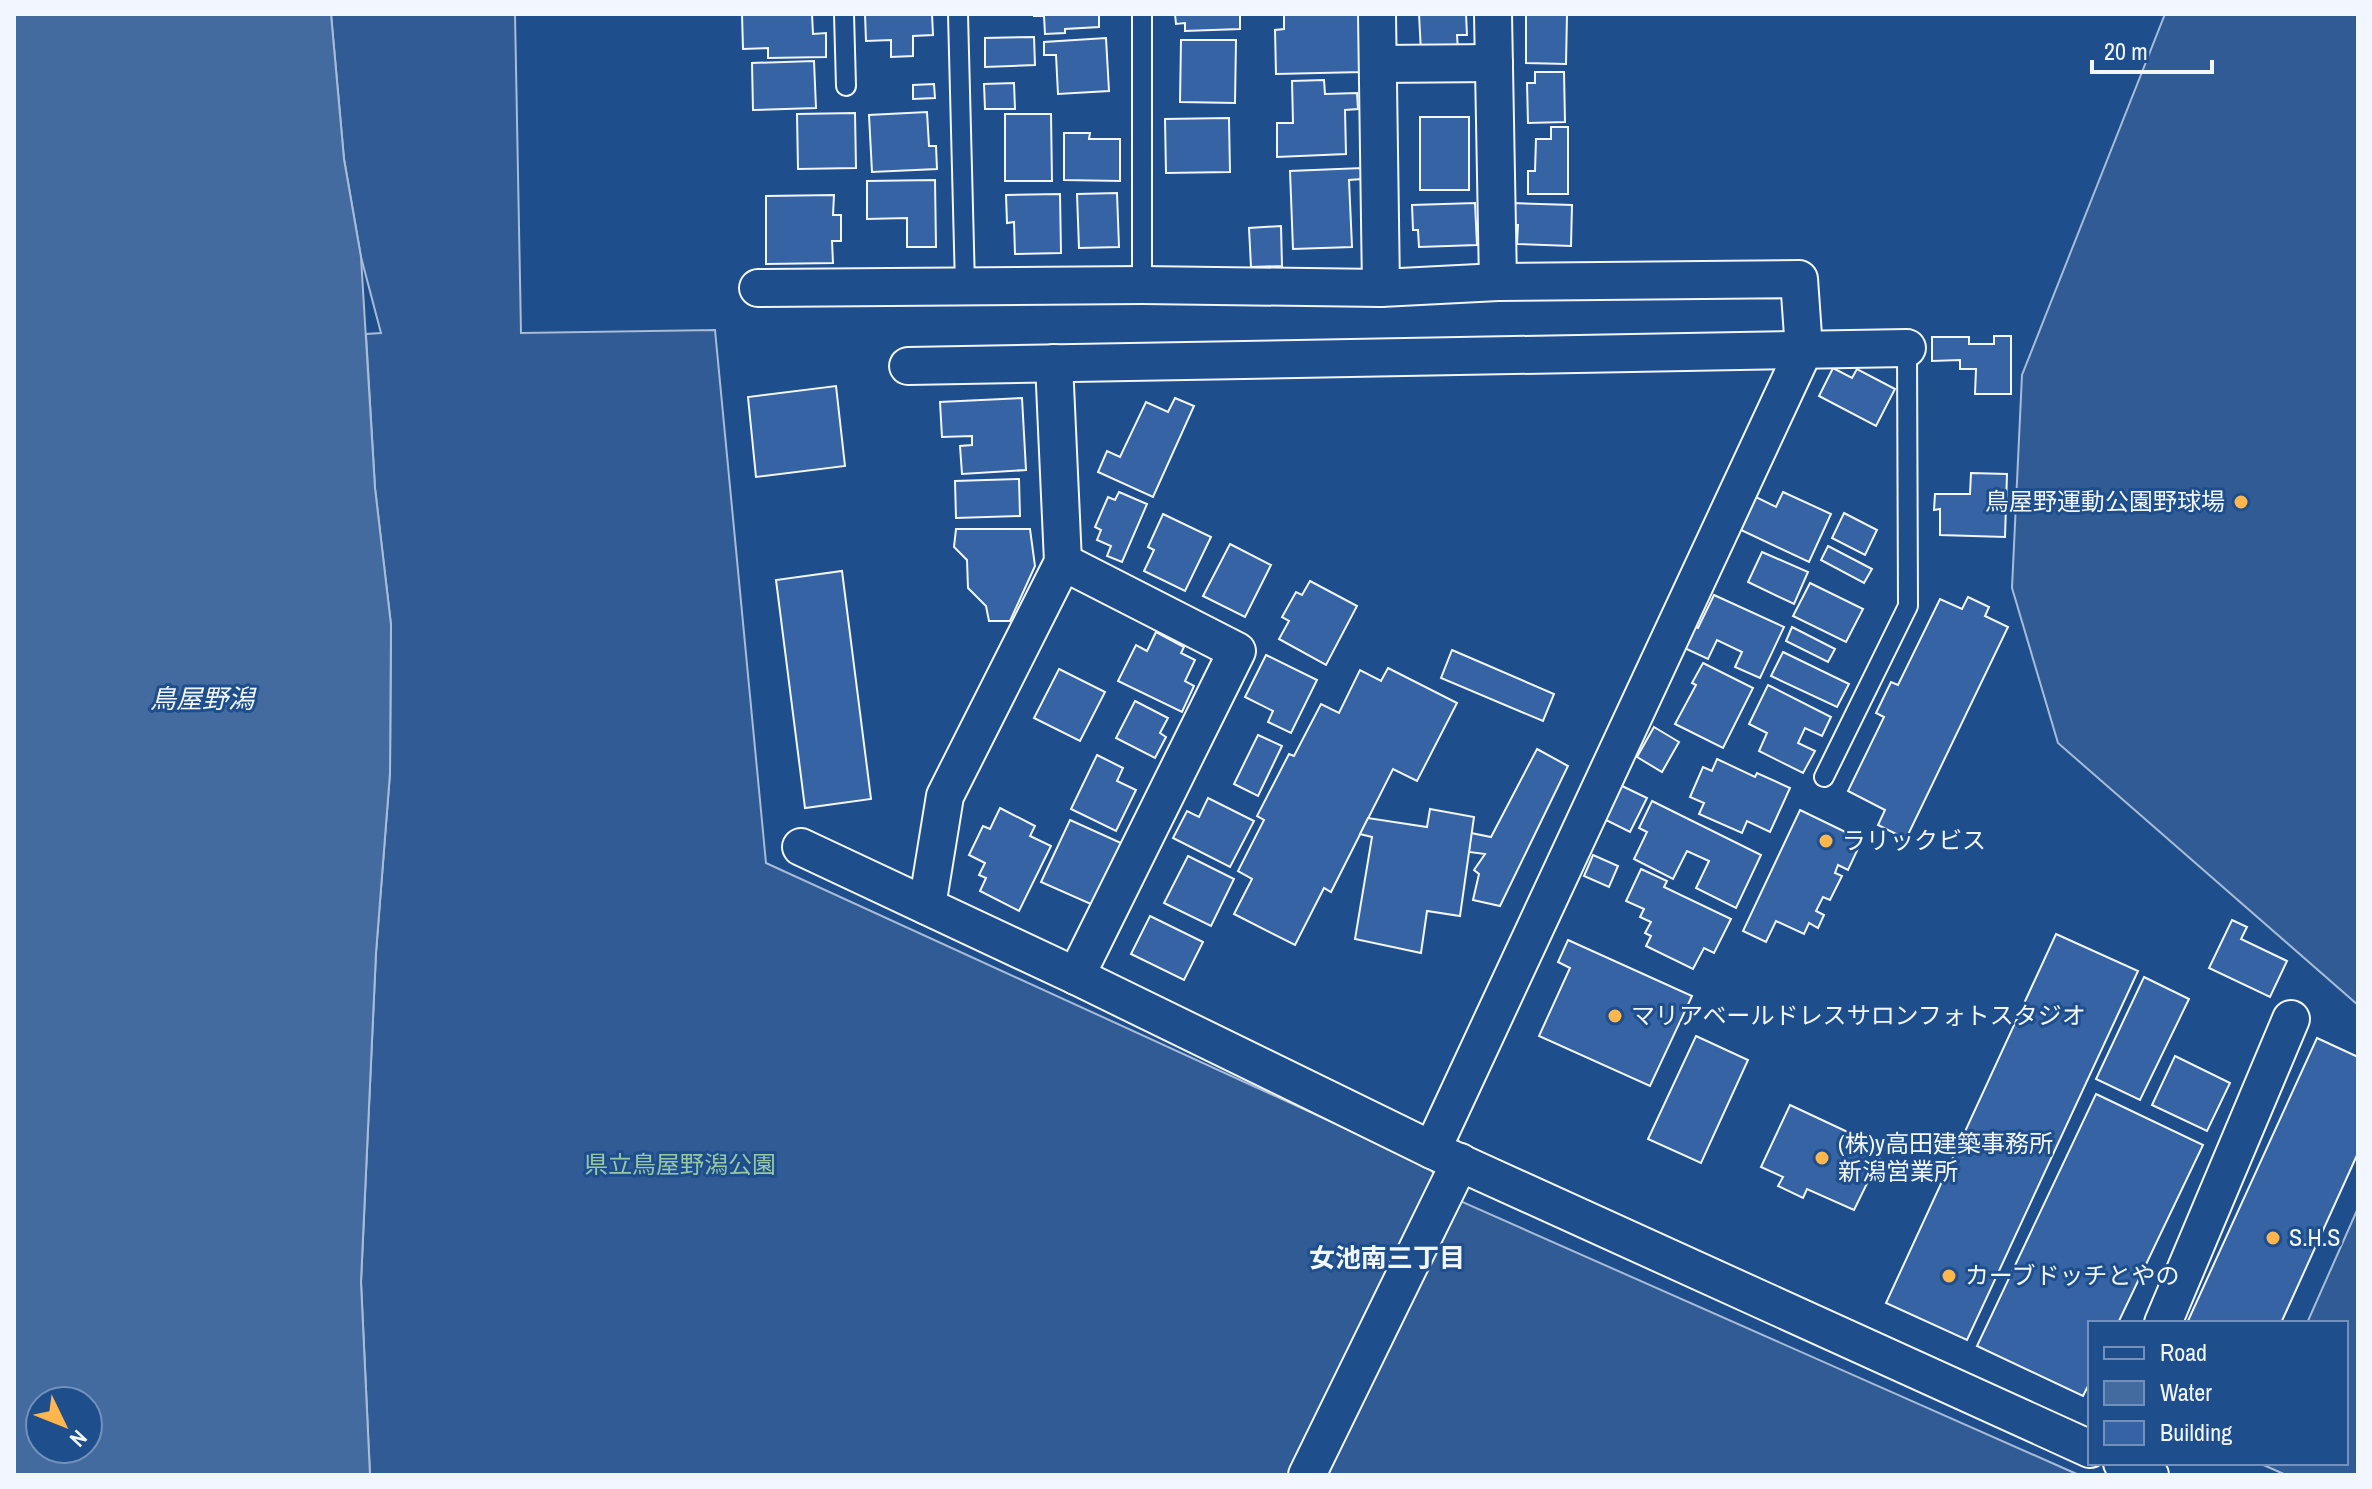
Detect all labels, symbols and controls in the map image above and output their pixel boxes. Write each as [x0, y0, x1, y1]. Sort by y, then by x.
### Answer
scale bar [2092, 24, 2212, 74]
text: 20 m [2104, 35, 2148, 67]
place label: 鳥屋野運動公園野球場 [1985, 485, 2225, 517]
marker: 鳥屋野運動公園野球場 [2232, 493, 2250, 511]
water label: 鳥屋野潟 [150, 681, 257, 716]
place label: ラリックビス [1842, 824, 1986, 856]
marker: ラリックビス [1817, 832, 1835, 850]
place label: マリアベールドレスサロンフォトスタジオ [1631, 999, 2086, 1031]
marker: マリアベールドレスサロンフォトスタジオ [1606, 1007, 1624, 1025]
place label: (株)y高田建築事務所 新潟営業所 [1838, 1127, 2053, 1187]
park label: 県立鳥屋野潟公園 [584, 1148, 776, 1180]
marker: (株)y高田建築事務所 新潟営業所 [1813, 1149, 1831, 1167]
place label: S.H.S [2289, 1221, 2340, 1253]
marker: S.H.S [2264, 1229, 2282, 1247]
district label: 女池南三丁目 [1309, 1240, 1465, 1275]
place label: カーブドッチとやの [1965, 1259, 2180, 1291]
marker: カーブドッチとやの [1940, 1267, 1958, 1285]
legend [2088, 1321, 2348, 1465]
text: Road [2160, 1336, 2207, 1368]
text: Water [2160, 1376, 2212, 1408]
north arrow [24, 1385, 104, 1465]
text: Building [2160, 1416, 2232, 1448]
text: N [63, 1424, 94, 1454]

